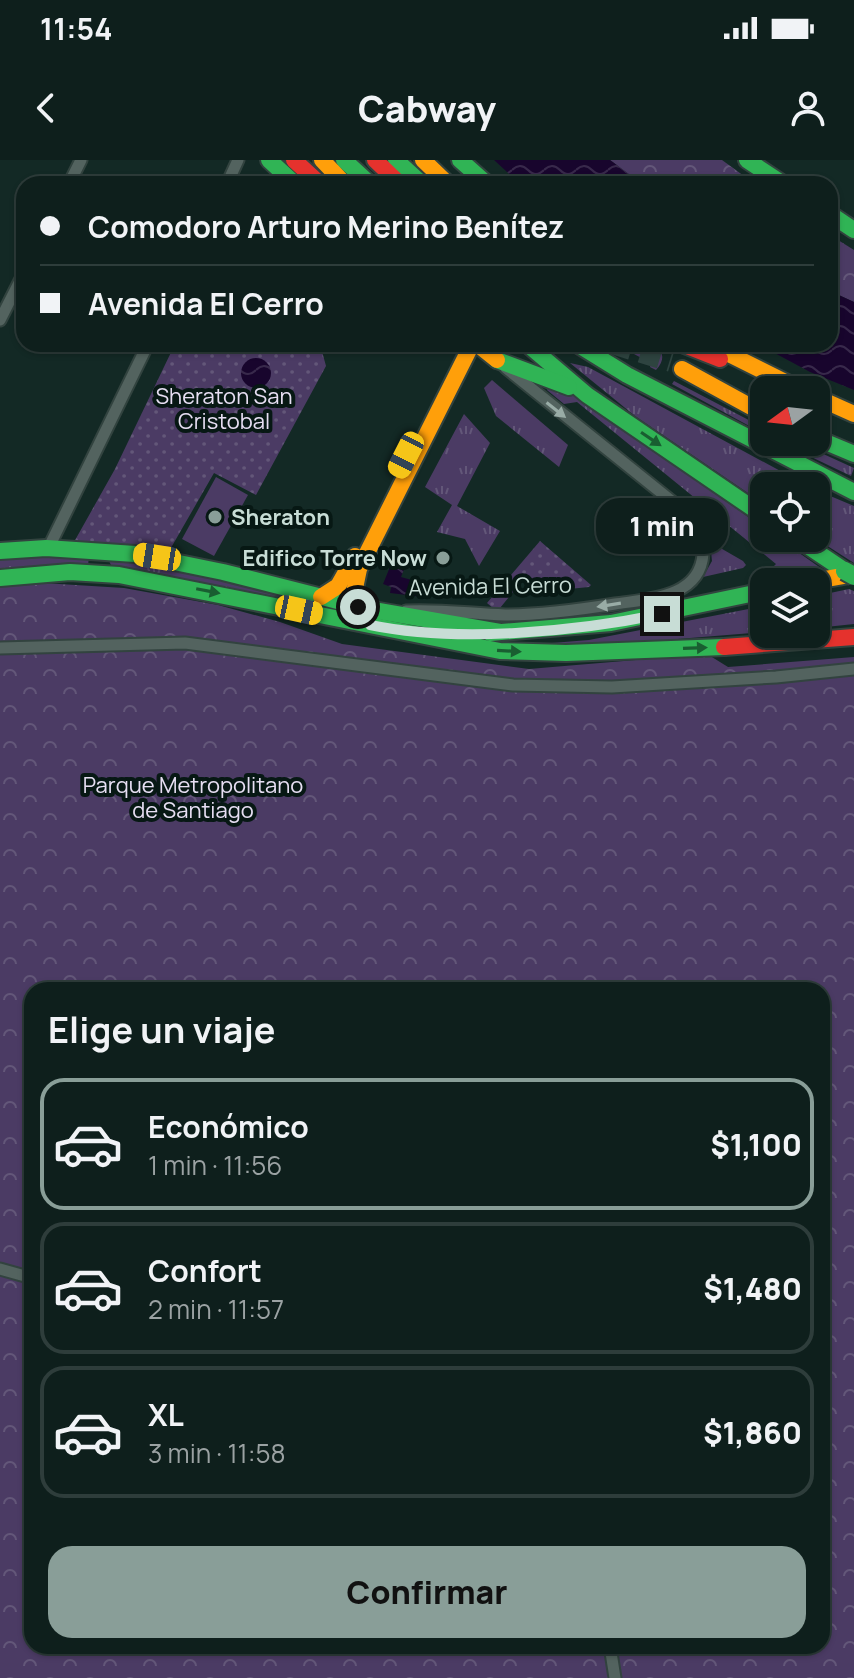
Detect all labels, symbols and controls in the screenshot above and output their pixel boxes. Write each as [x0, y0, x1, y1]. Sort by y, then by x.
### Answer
text: 11:54 [40, 8, 112, 49]
text: Cabway [358, 84, 496, 133]
icon: back [24, 86, 68, 130]
icon: person [786, 86, 830, 130]
text: Comodoro Arturo Merino Benítez [88, 206, 564, 247]
text: Avenida El Cerro [88, 283, 324, 324]
north arrow [750, 376, 830, 456]
map controls [750, 376, 830, 648]
park label: Sheraton San Cristobal [156, 381, 292, 436]
one-way arrow [546, 401, 566, 418]
car [384, 428, 428, 482]
one-way arrow [640, 431, 661, 446]
button: locate [750, 472, 830, 552]
callout: 1 min [596, 498, 728, 554]
place label: Sheraton [231, 502, 330, 532]
marker: Sheraton [206, 508, 224, 526]
text: 1 min [629, 508, 695, 544]
car [131, 541, 183, 573]
place label: Edifico Torre Now [242, 543, 427, 573]
marker: Edifico Torre Now [434, 549, 452, 567]
button: layers [750, 568, 830, 648]
street label: Avenida El Cerro [408, 570, 572, 602]
one-way arrow [196, 585, 221, 598]
route start [340, 589, 376, 625]
car [273, 593, 325, 627]
route end [644, 596, 680, 632]
one-way arrow [597, 599, 622, 612]
one-way arrow [683, 641, 708, 654]
one-way arrow [497, 645, 522, 658]
park label: Parque Metropolitano de Santiago [83, 770, 303, 825]
text: Elige un viaje [48, 1005, 275, 1054]
text: Económico [148, 1106, 309, 1147]
icon: car [52, 1108, 124, 1180]
text: $1,100 [710, 1124, 802, 1165]
text: 1 min · 11:56 [148, 1147, 282, 1183]
text: Confort [148, 1250, 262, 1291]
icon: car [52, 1252, 124, 1324]
text: $1,480 [704, 1268, 802, 1309]
text: 2 min · 11:57 [148, 1291, 284, 1327]
text: XL [148, 1394, 184, 1435]
icon: car [52, 1396, 124, 1468]
text: $1,860 [703, 1412, 802, 1453]
text: 3 min · 11:58 [148, 1435, 286, 1471]
button: Confirmar [48, 1546, 806, 1638]

